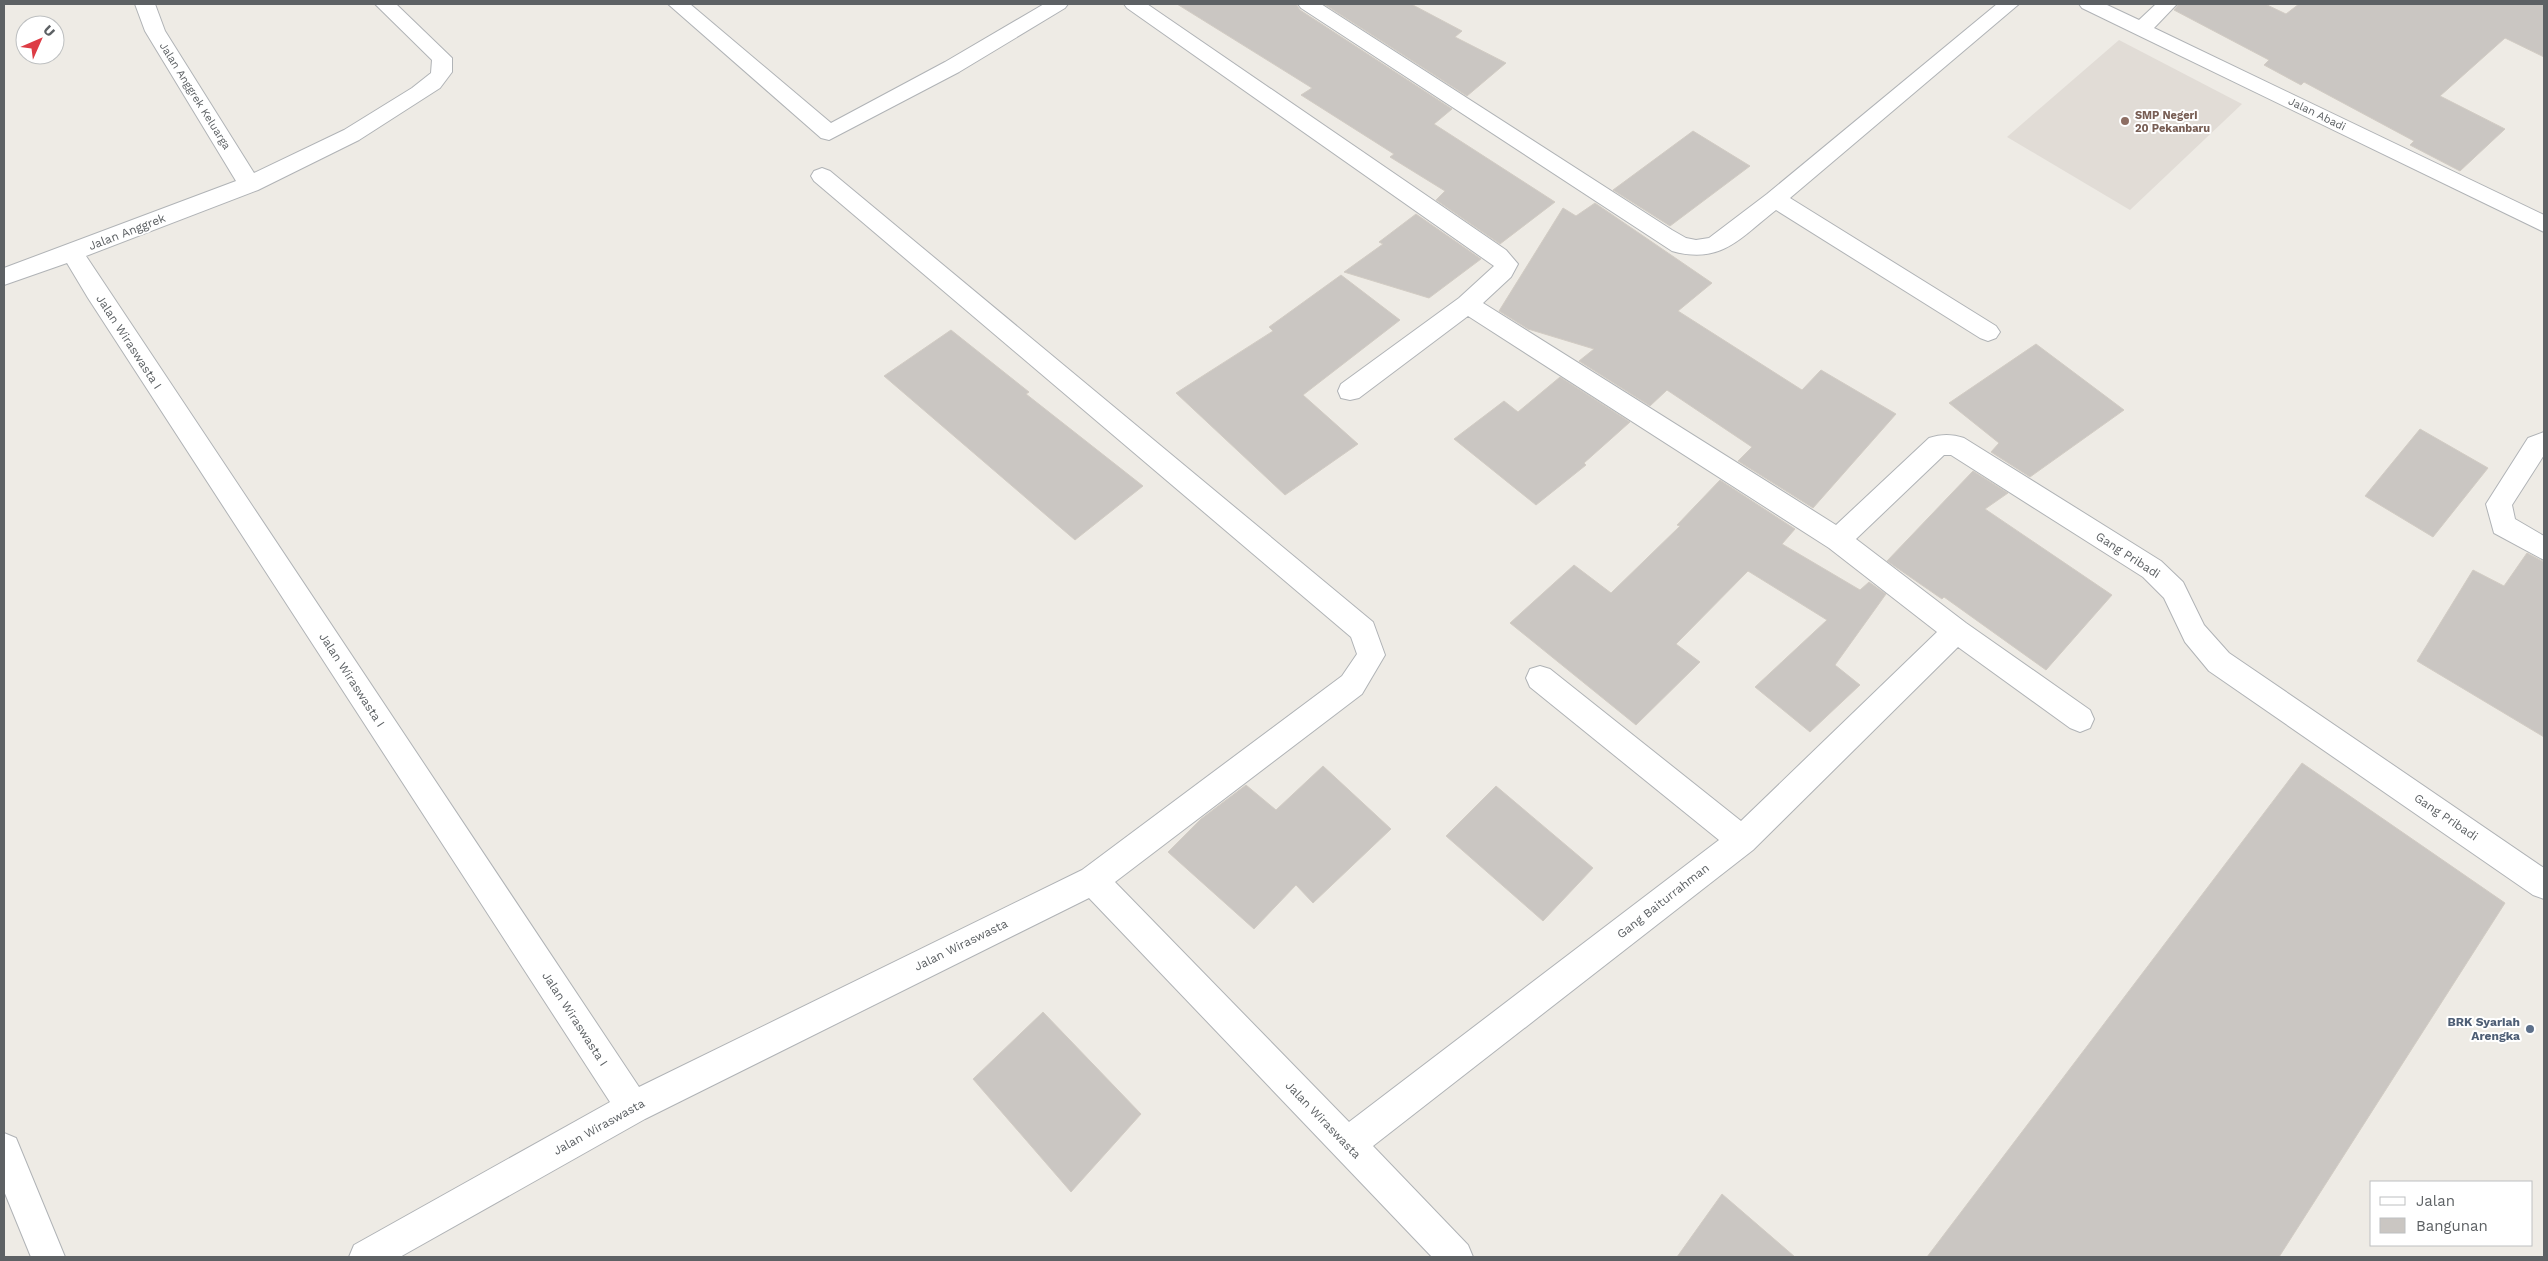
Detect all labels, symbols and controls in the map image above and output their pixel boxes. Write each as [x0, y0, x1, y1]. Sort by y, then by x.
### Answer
north arrow [15, 15, 65, 65]
text: U [40, 22, 58, 40]
street label: Jalan Anggrek Keluarga [157, 40, 233, 152]
street label: Jalan Abadi [2286, 95, 2348, 134]
place label: SMP Negeri 20 Pekanbaru [2135, 109, 2210, 135]
marker: SMP Negeri 20 Pekanbaru [2119, 115, 2131, 127]
street label: Jalan Anggrek [86, 211, 168, 253]
street label: Jalan Wiraswasta I [93, 292, 165, 392]
street label: Gang Pribadi [2093, 529, 2163, 581]
street label: Jalan Wiraswasta I [316, 630, 388, 730]
street label: Gang Pribadi [2411, 791, 2481, 843]
street label: Gang Baiturrahman [1614, 861, 1712, 941]
street label: Jalan Wiraswasta [912, 916, 1010, 974]
street label: Jalan Wiraswasta I [539, 969, 611, 1069]
place label: BRK Syariah Arengka [2448, 1015, 2520, 1043]
marker: BRK Syariah Arengka [2524, 1023, 2536, 1035]
street label: Jalan Wiraswasta [1282, 1078, 1364, 1162]
street label: Jalan Wiraswasta [551, 1096, 647, 1158]
legend [2370, 1181, 2533, 1246]
text: Jalan [2416, 1192, 2455, 1210]
text: Bangunan [2416, 1217, 2488, 1235]

